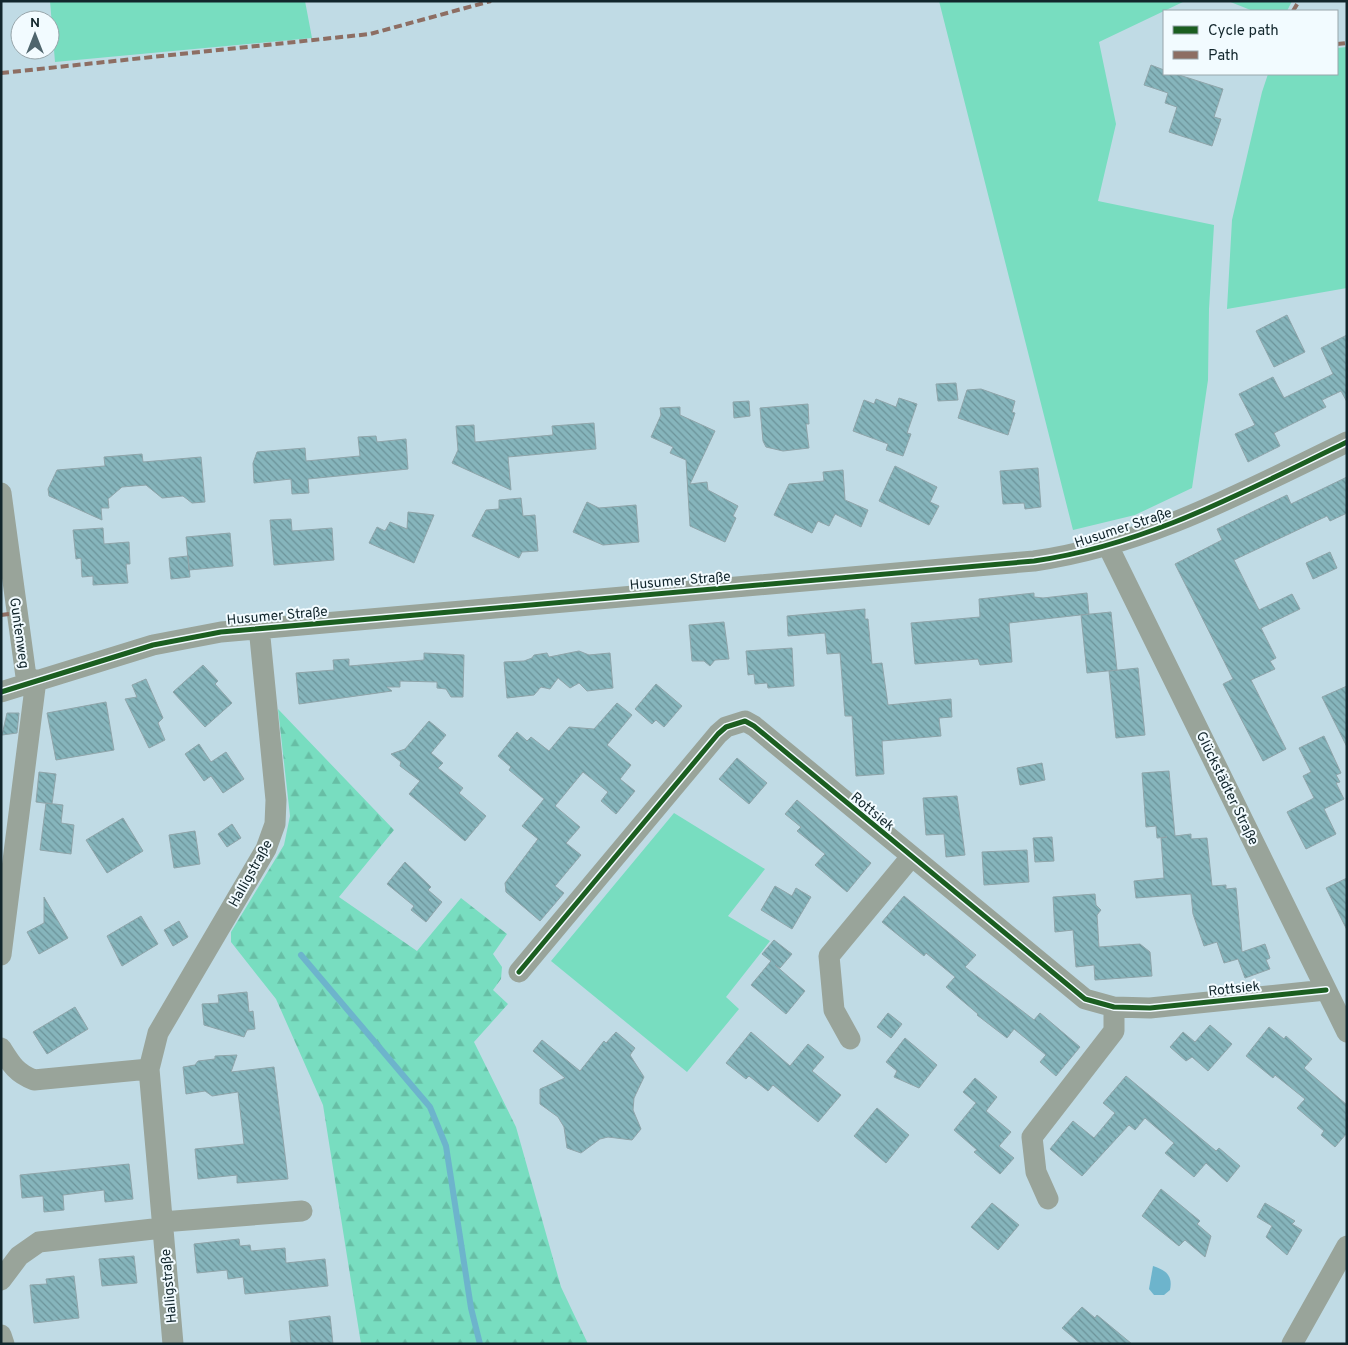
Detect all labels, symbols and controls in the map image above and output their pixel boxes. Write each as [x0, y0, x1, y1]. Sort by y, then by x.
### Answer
north arrow [10, 10, 60, 60]
legend [1163, 10, 1338, 75]
text: N [30, 15, 40, 32]
text: Cycle path [1208, 22, 1279, 41]
text: Path [1208, 47, 1239, 66]
street label: Husumer Straße [1073, 505, 1174, 552]
street label: Husumer Straße [629, 569, 731, 594]
street label: Guntenweg [5, 597, 32, 670]
street label: Husumer Straße [226, 604, 328, 629]
street label: Glückstädter Straße [1192, 729, 1262, 848]
street label: Rottsiek [847, 789, 897, 835]
street label: Halligstraße [226, 837, 277, 910]
street label: Rottsiek [1207, 978, 1261, 1001]
street label: Halligstraße [158, 1248, 181, 1324]

